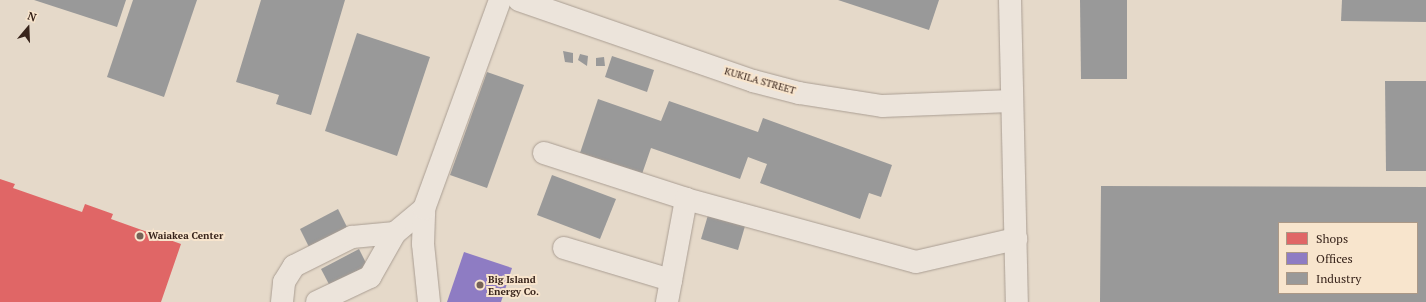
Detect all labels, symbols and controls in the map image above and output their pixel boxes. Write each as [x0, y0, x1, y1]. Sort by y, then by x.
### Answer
north arrow [8, 8, 48, 48]
text: N [26, 9, 38, 25]
street label: KUKILA STREET [723, 65, 797, 97]
legend [1278, 222, 1418, 294]
place label: Waiakea Center [148, 230, 223, 242]
marker: Waiakea Center [135, 231, 145, 241]
text: Shops [1316, 231, 1348, 246]
text: Offices [1316, 251, 1353, 266]
text: Industry [1316, 271, 1361, 286]
place label: Big Island Energy Co. [488, 273, 539, 296]
marker: Big Island Energy Co. [475, 280, 485, 290]

